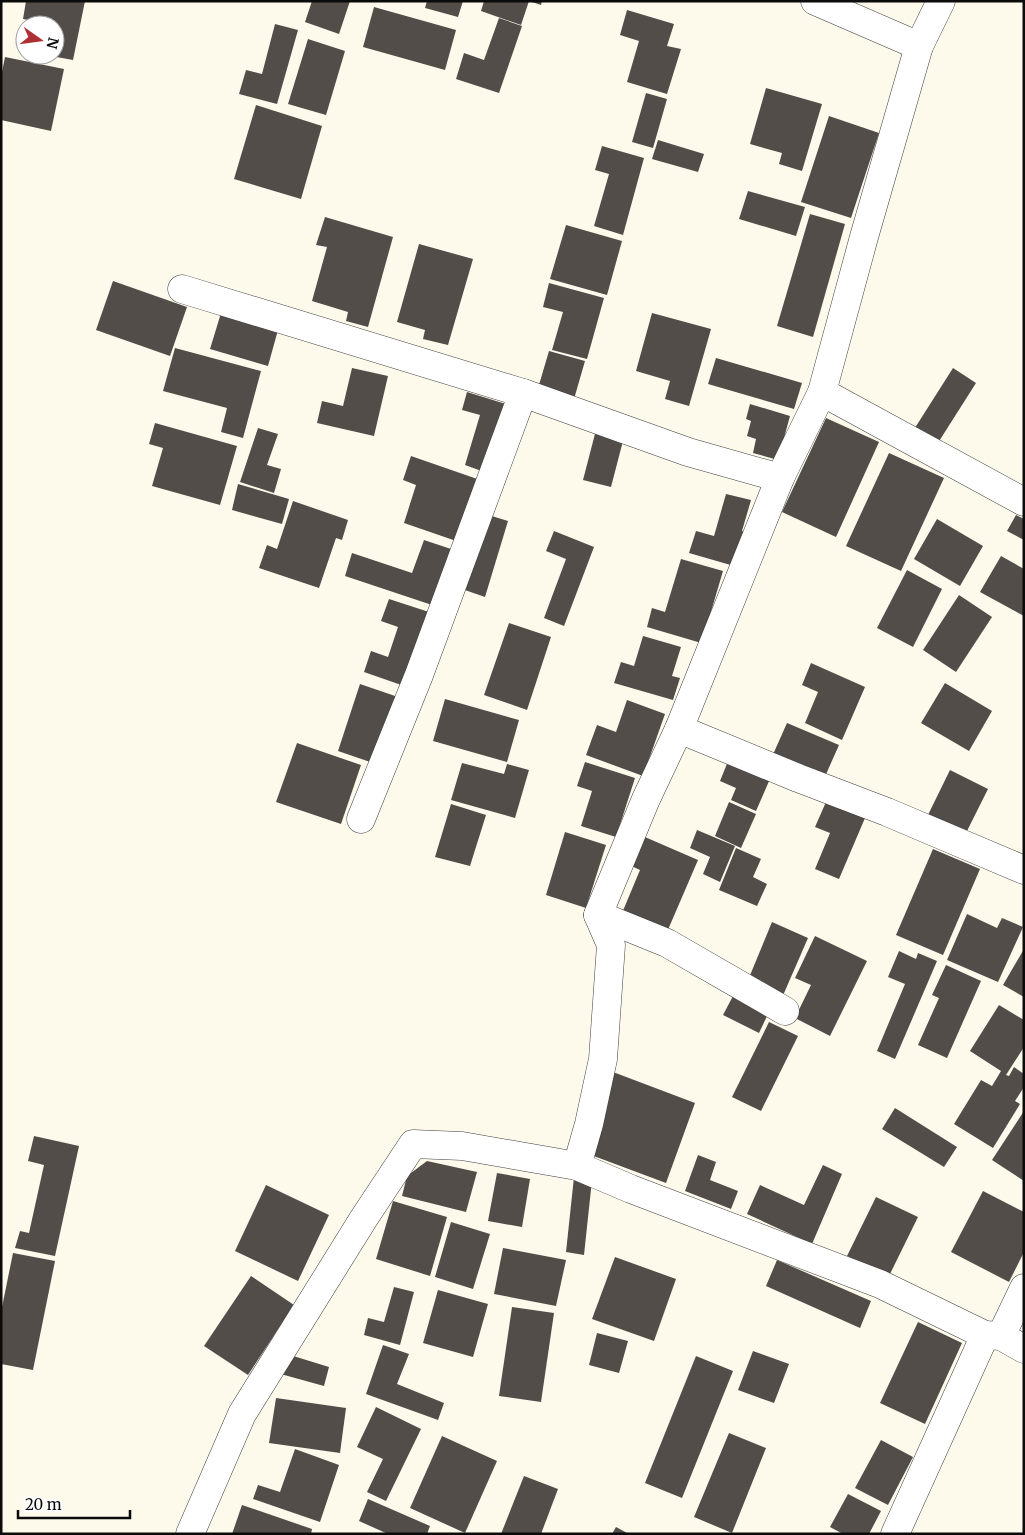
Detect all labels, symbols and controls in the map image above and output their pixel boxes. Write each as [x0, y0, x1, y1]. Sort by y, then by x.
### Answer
north arrow [15, 15, 65, 65]
text: N [43, 36, 63, 51]
scale bar [18, 1488, 130, 1520]
text: 20 m [25, 1495, 62, 1514]

